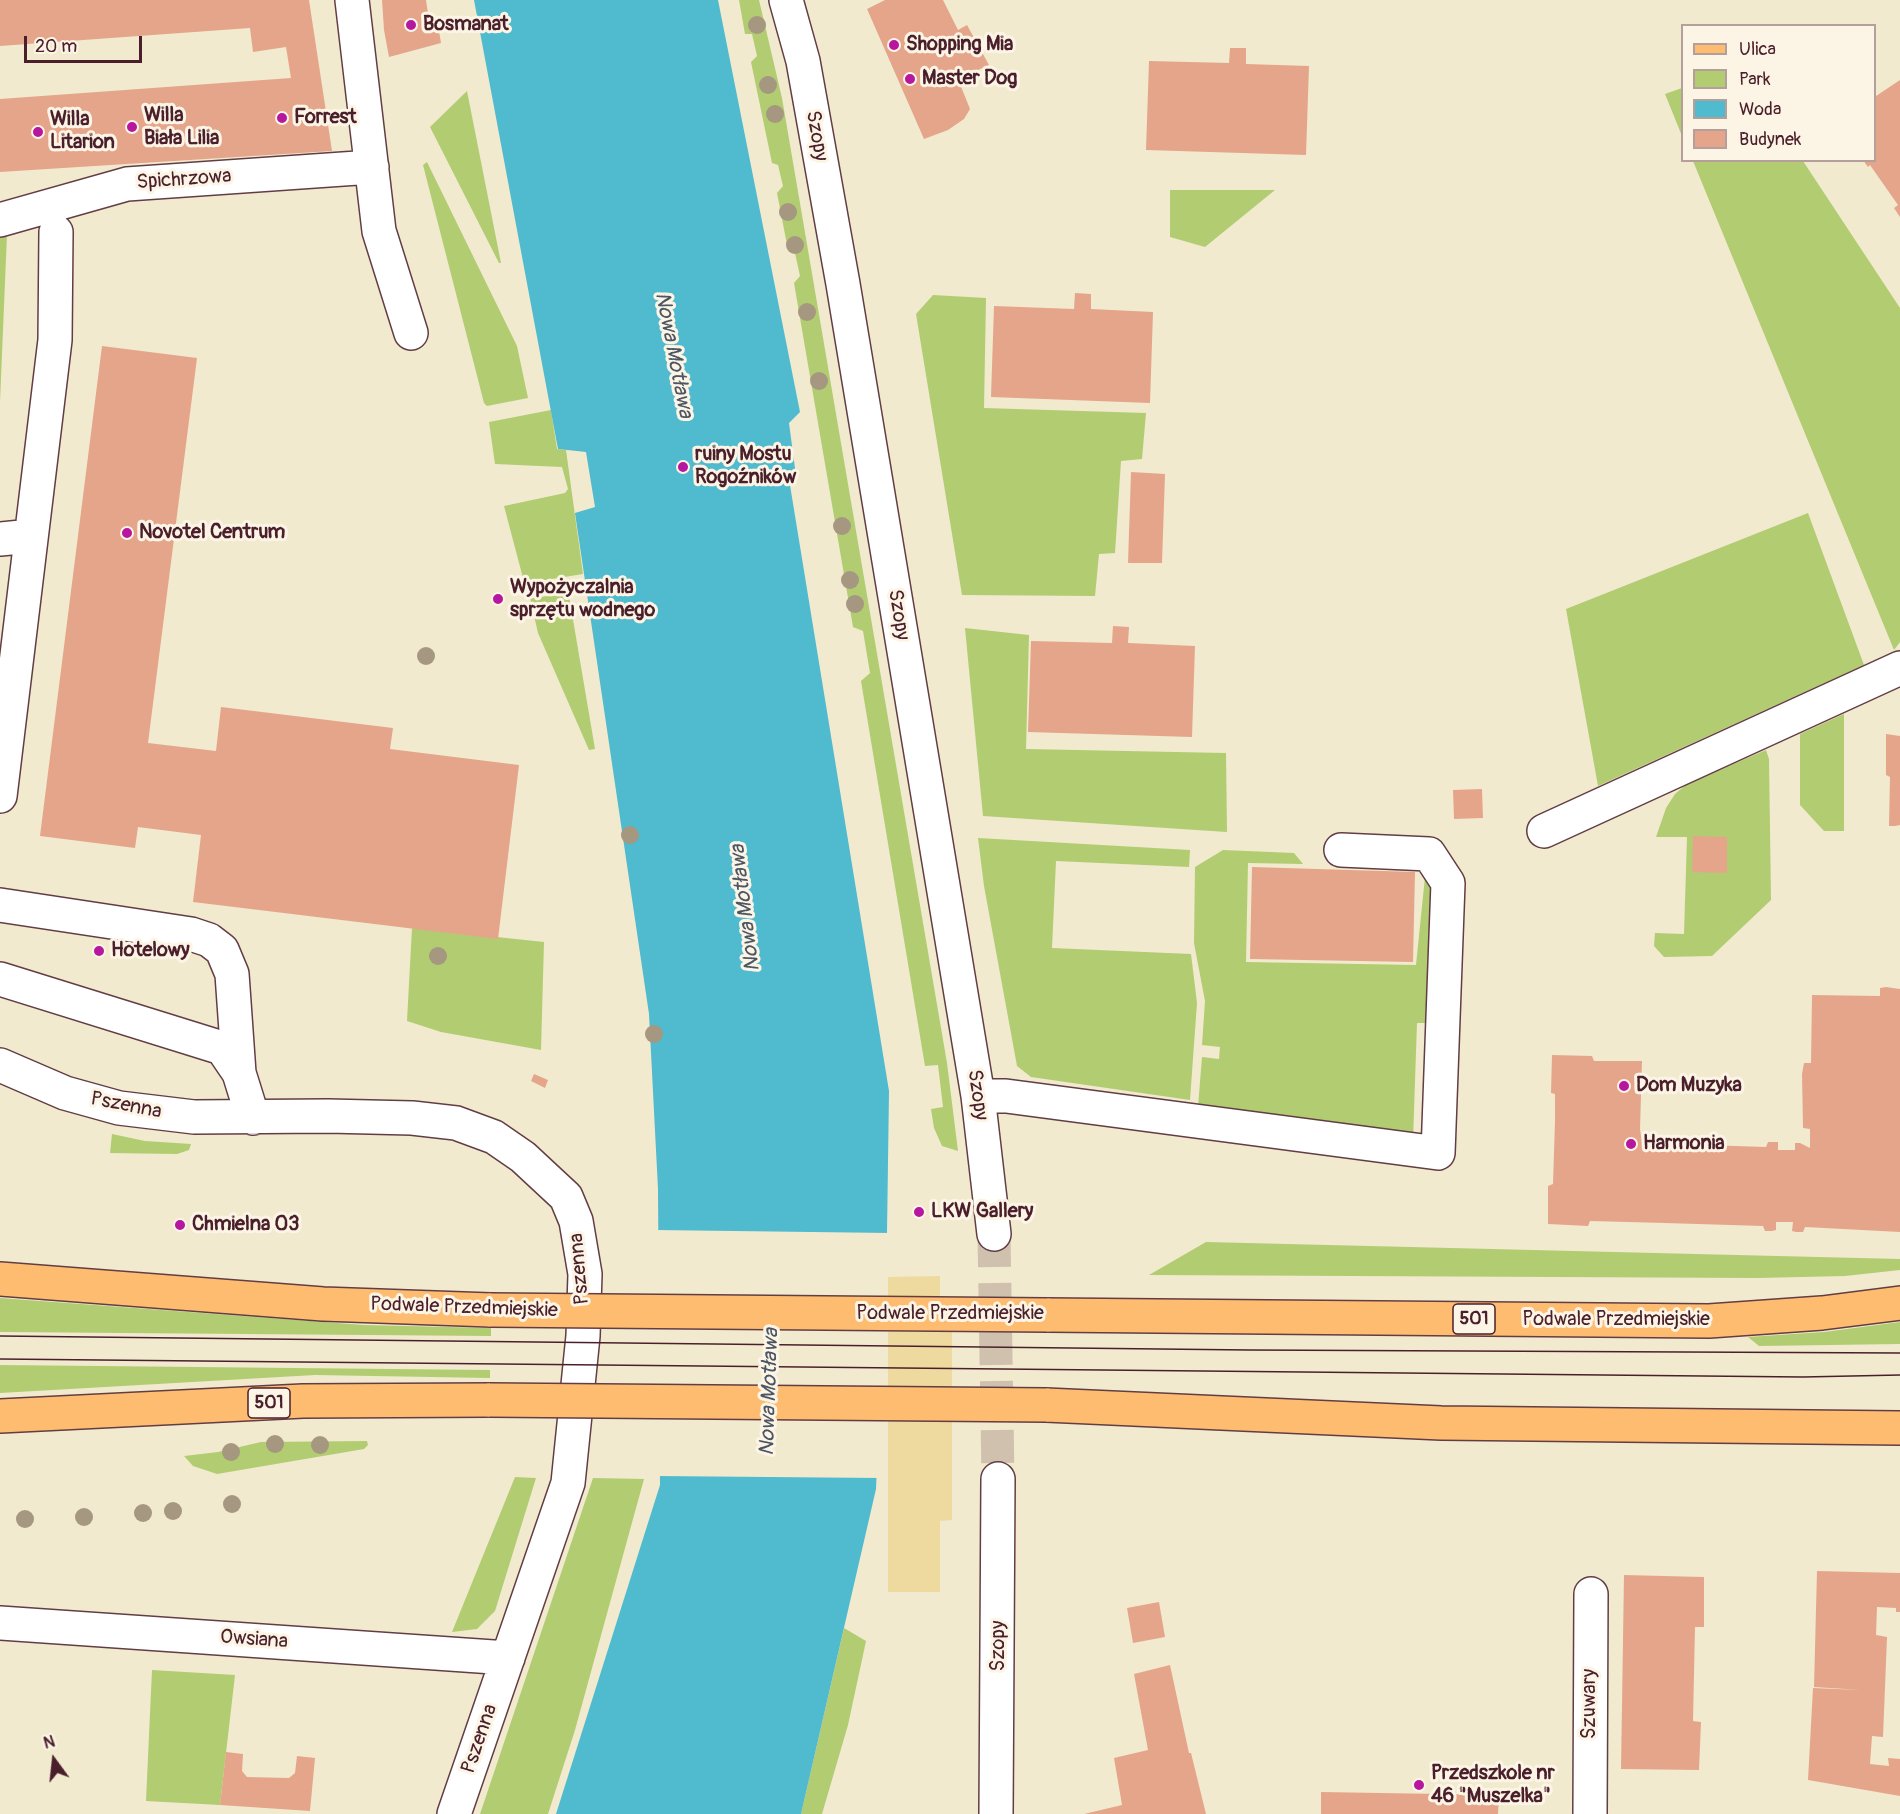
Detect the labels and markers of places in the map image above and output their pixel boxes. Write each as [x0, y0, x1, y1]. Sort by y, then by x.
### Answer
place label: Bosmanat [423, 13, 509, 37]
marker: Bosmanat [404, 18, 418, 32]
place label: Shopping Mia [906, 33, 1013, 57]
marker: Shopping Mia [887, 38, 901, 52]
place label: Master Dog [922, 67, 1017, 91]
marker: Master Dog [903, 72, 917, 86]
place label: Willa Biała Lilia [144, 104, 219, 151]
place label: Forrest [294, 106, 357, 130]
place label: Willa Litarion [50, 108, 115, 155]
marker: Forrest [275, 111, 289, 125]
marker: Willa Biała Lilia [125, 120, 139, 134]
marker: Willa Litarion [31, 125, 45, 139]
place label: ruiny Mostu Rogoźników [695, 443, 796, 490]
marker: ruiny Mostu Rogoźników [676, 460, 690, 474]
place label: Novotel Centrum [139, 521, 285, 545]
marker: Novotel Centrum [120, 526, 134, 540]
place label: Wypożyczalnia sprzętu wodnego [510, 576, 655, 623]
marker: Wypożyczalnia sprzętu wodnego [491, 592, 505, 606]
place label: Hotelowy [111, 939, 190, 963]
marker: Hotelowy [92, 944, 106, 958]
place label: Dom Muzyka [1636, 1074, 1742, 1098]
marker: Dom Muzyka [1617, 1079, 1631, 1093]
place label: Harmonia [1643, 1132, 1725, 1156]
marker: Harmonia [1624, 1137, 1638, 1151]
place label: LKW Gallery [931, 1200, 1033, 1224]
marker: LKW Gallery [912, 1205, 926, 1219]
place label: Chmielna 03 [192, 1213, 299, 1237]
marker: Chmielna 03 [173, 1218, 187, 1232]
place label: Przedszkole nr 46 "Muszelka" [1431, 1762, 1555, 1809]
marker: Przedszkole nr 46 "Muszelka" [1412, 1778, 1426, 1792]

